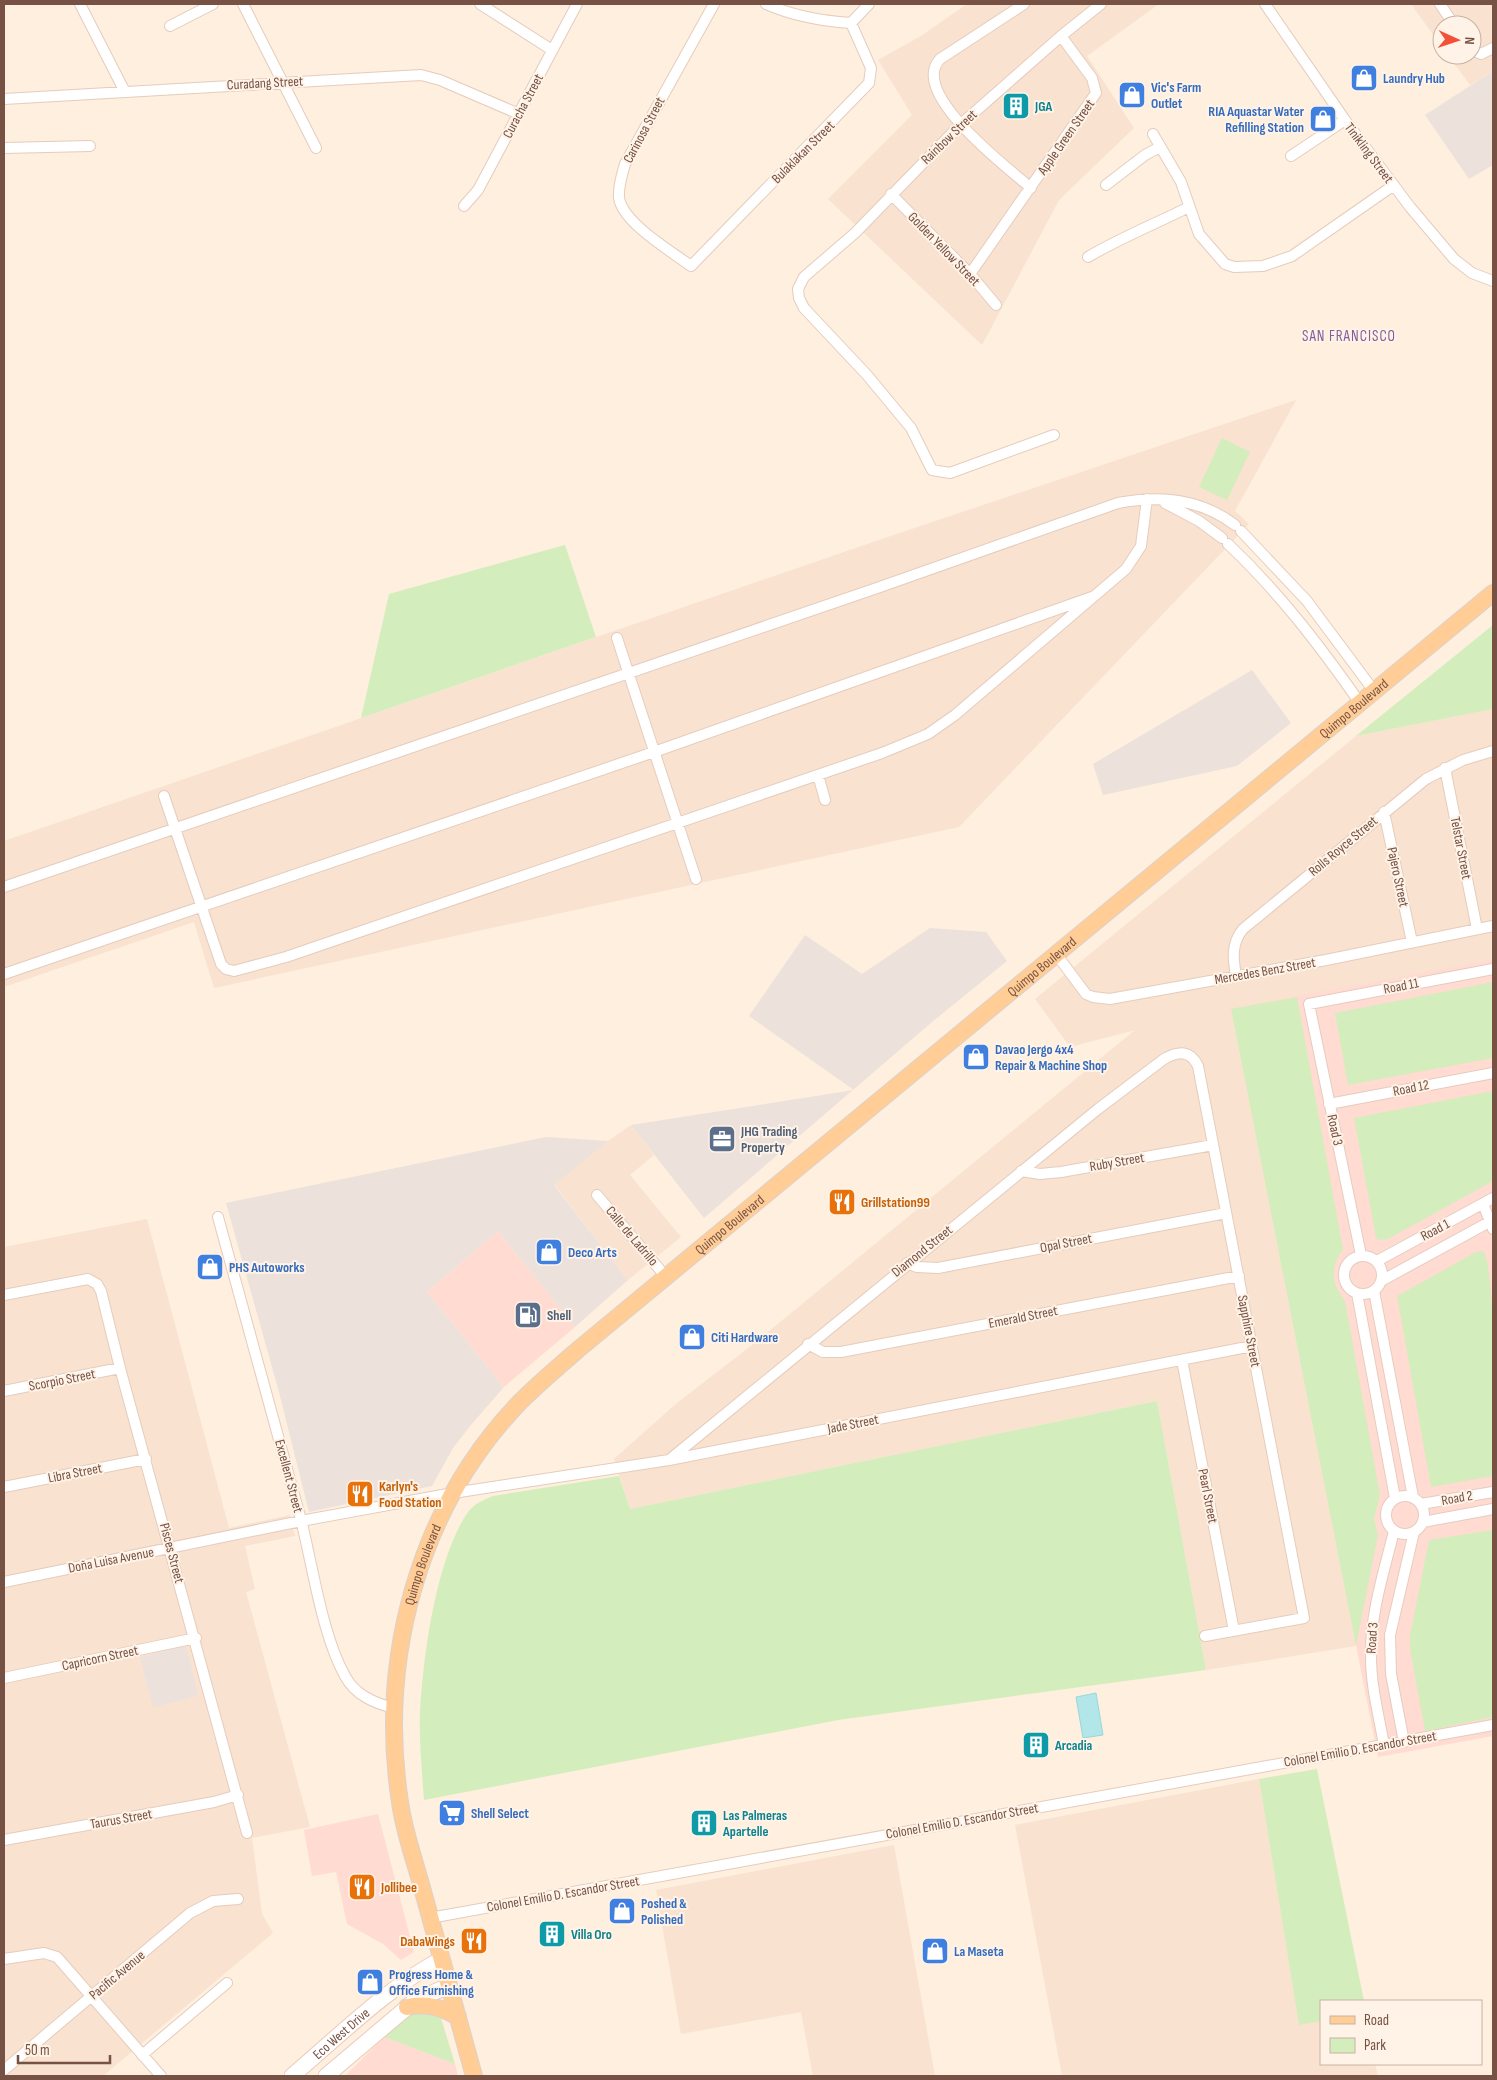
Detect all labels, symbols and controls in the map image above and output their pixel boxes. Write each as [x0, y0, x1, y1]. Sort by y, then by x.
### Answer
north arrow [1432, 15, 1482, 65]
text: N [1461, 36, 1478, 45]
shop icon: Laundry Hub [1349, 63, 1379, 93]
place label: Laundry Hub [1383, 70, 1445, 87]
street label: Curacha Street [499, 71, 547, 141]
street label: Curadang Street [226, 73, 304, 93]
place label: Vic's Farm Outlet [1151, 79, 1201, 112]
shop icon: Vic's Farm Outlet [1117, 80, 1147, 110]
building icon: JGA [1001, 91, 1031, 121]
street label: Carinosa Street [619, 94, 669, 166]
street label: Apple Green Street [1033, 96, 1098, 179]
place label: JGA [1034, 98, 1053, 115]
place label: RIA Aquastar Water Refilling Station [1208, 103, 1305, 136]
shop icon: RIA Aquastar Water Refilling Station [1308, 104, 1338, 134]
street label: Rainbow Street [917, 106, 981, 168]
street label: Bulaklakan Street [768, 117, 838, 187]
street label: Tinikling Street [1341, 120, 1397, 186]
street label: Golden Yellow Street [904, 208, 984, 290]
district label: SAN FRANCISCO [1302, 327, 1396, 346]
street label: Quimpo Boulevard [1316, 675, 1392, 742]
street label: Rolls Royce Street [1305, 812, 1381, 880]
street label: Telstar Street [1447, 815, 1475, 881]
street label: Pajero Street [1383, 846, 1413, 908]
street label: Quimpo Boulevard [1004, 933, 1080, 1000]
street label: Mercedes Benz Street [1213, 954, 1317, 988]
street label: Road 11 [1382, 974, 1420, 998]
place label: Davao Jergo 4x4 Repair & Machine Shop [995, 1041, 1107, 1074]
shop icon: Davao Jergo 4x4 Repair & Machine Shop [961, 1042, 991, 1072]
street label: Road 12 [1392, 1076, 1431, 1100]
street label: Road 3 [1323, 1113, 1347, 1147]
place label: JHG Trading Property [740, 1123, 797, 1156]
office icon: JHG Trading Property [707, 1124, 737, 1154]
street label: Ruby Street [1088, 1149, 1146, 1175]
restaurant icon: Grillstation99 [827, 1187, 857, 1217]
street label: Quimpo Boulevard [691, 1191, 768, 1258]
place label: Grillstation99 [861, 1194, 930, 1211]
street label: Calle de Ladrillo [602, 1203, 662, 1269]
street label: Road 1 [1418, 1215, 1453, 1245]
street label: Diamond Street [888, 1221, 956, 1281]
street label: Opal Street [1039, 1230, 1093, 1256]
shop icon: Deco Arts [534, 1237, 564, 1267]
place label: Deco Arts [568, 1244, 617, 1261]
shop icon: PHS Autoworks [195, 1252, 225, 1282]
place label: PHS Autoworks [229, 1259, 305, 1276]
street label: Sapphire Street [1234, 1294, 1264, 1368]
fuel station icon: Shell [513, 1300, 543, 1330]
street label: Emerald Street [987, 1302, 1059, 1332]
place label: Shell [547, 1307, 571, 1324]
shop icon: Citi Hardware [677, 1322, 707, 1352]
place label: Citi Hardware [711, 1329, 778, 1346]
street label: Scorpio Street [27, 1365, 97, 1395]
street label: Jade Street [825, 1411, 880, 1437]
street label: Excellent Street [271, 1438, 307, 1514]
street label: Libra Street [47, 1459, 103, 1487]
street label: Pearl Street [1194, 1467, 1222, 1525]
place label: Karlyn's Food Station [379, 1478, 442, 1511]
restaurant icon: Karlyn's Food Station [345, 1479, 375, 1509]
street label: Road 2 [1440, 1487, 1474, 1509]
street label: Pisces Street [156, 1521, 188, 1585]
street label: Quimpo Boulevard [401, 1521, 445, 1607]
street label: Doña Luisa Avenue [67, 1543, 155, 1577]
street label: Road 3 [1362, 1622, 1382, 1654]
street label: Capricorn Street [60, 1642, 140, 1674]
street label: Colonel Emilio D. Escandor Street [1282, 1727, 1438, 1771]
building icon: Arcadia [1021, 1730, 1051, 1760]
place label: Arcadia [1054, 1737, 1092, 1754]
supermarket icon: Shell Select [437, 1798, 467, 1828]
street label: Colonel Emilio D. Escandor Street [884, 1799, 1040, 1843]
street label: Taurus Street [89, 1805, 153, 1833]
place label: Shell Select [471, 1805, 529, 1822]
place label: Las Palmeras Apartelle [722, 1807, 787, 1840]
building icon: Las Palmeras Apartelle [689, 1808, 719, 1838]
restaurant icon: Jollibee [347, 1872, 377, 1902]
street label: Colonel Emilio D. Escandor Street [485, 1872, 641, 1916]
place label: Jollibee [380, 1879, 417, 1896]
place label: Poshed & Polished [641, 1895, 687, 1928]
shop icon: Poshed & Polished [607, 1896, 637, 1926]
building icon: Villa Oro [537, 1919, 567, 1949]
restaurant icon: DabaWings [459, 1926, 489, 1956]
place label: Villa Oro [571, 1926, 612, 1943]
place label: DabaWings [400, 1933, 455, 1950]
shop icon: La Maseta [920, 1936, 950, 1966]
place label: La Maseta [954, 1943, 1004, 1960]
street label: Pacific Avenue [86, 1947, 148, 2003]
place label: Progress Home & Office Furnishing [389, 1966, 474, 1999]
shop icon: Progress Home & Office Furnishing [355, 1967, 385, 1997]
legend [1320, 2000, 1482, 2065]
street label: Eco West Drive [309, 2004, 373, 2063]
text: Road [1364, 2011, 1389, 2030]
scale bar [18, 2032, 110, 2064]
text: Park [1364, 2036, 1386, 2055]
text: 50 m [25, 2041, 50, 2060]

